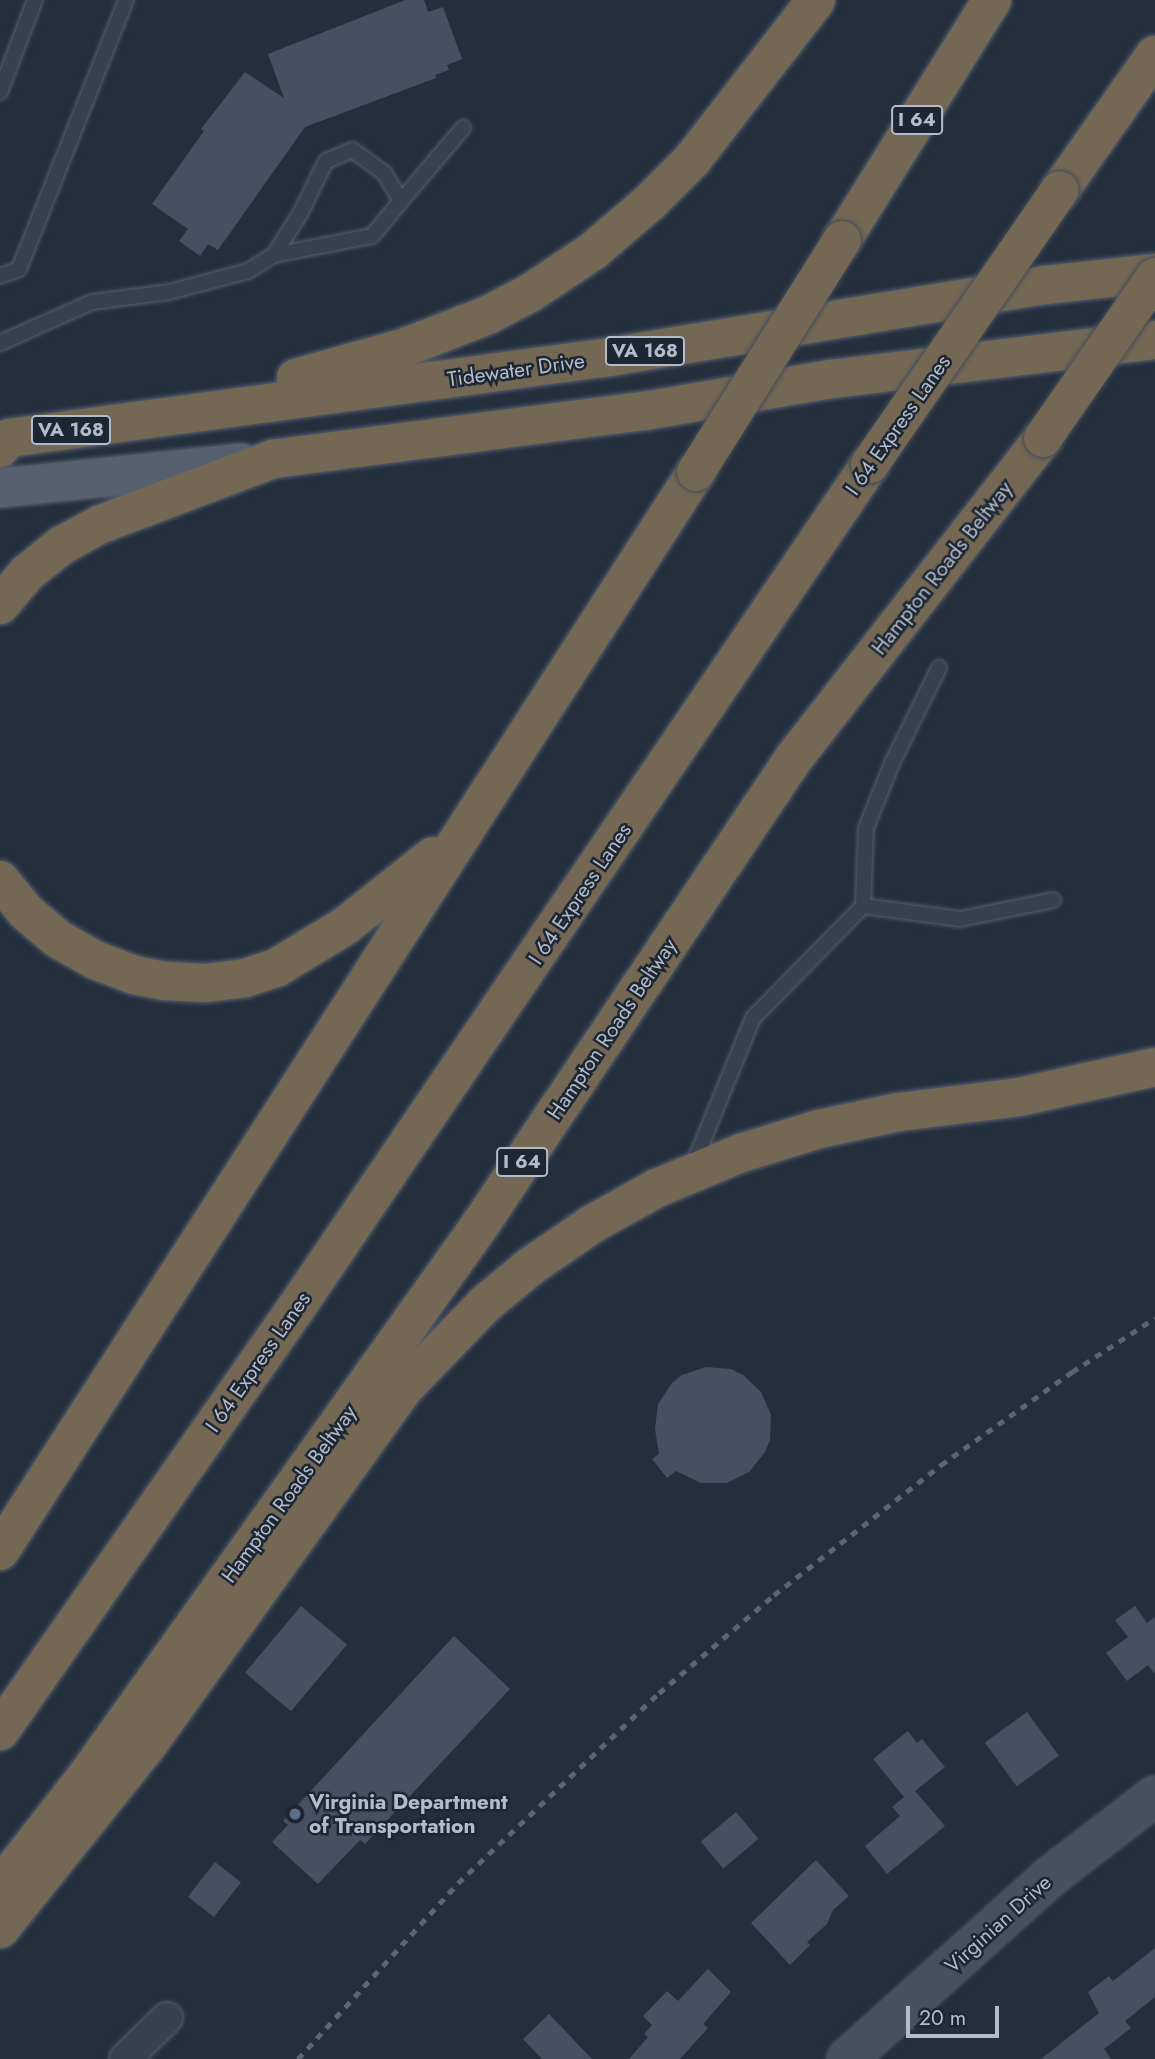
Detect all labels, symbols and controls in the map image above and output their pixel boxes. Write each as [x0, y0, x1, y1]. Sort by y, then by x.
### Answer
road number: I 64 [891, 104, 943, 136]
road number: VA 168 [605, 336, 685, 366]
street label: Tidewater Drive [446, 348, 586, 392]
street label: I 64 Express Lanes [840, 350, 956, 500]
road number: VA 168 [31, 414, 111, 446]
street label: Hampton Roads Beltway [866, 476, 1018, 660]
street label: I 64 Express Lanes [523, 818, 637, 970]
street label: Hampton Roads Beltway [542, 934, 682, 1124]
road number: I 64 [496, 1146, 548, 1178]
street label: I 64 Express Lanes [200, 1287, 316, 1437]
street label: Hampton Roads Beltway [216, 1400, 362, 1588]
place label: Virginia Department of Transportation [309, 1789, 508, 1839]
marker: Virginia Department of Transportation [287, 1806, 303, 1822]
street label: Virginian Drive [940, 1870, 1056, 1978]
scale bar [910, 1993, 1003, 2037]
text: 20 m [919, 2003, 966, 2033]

